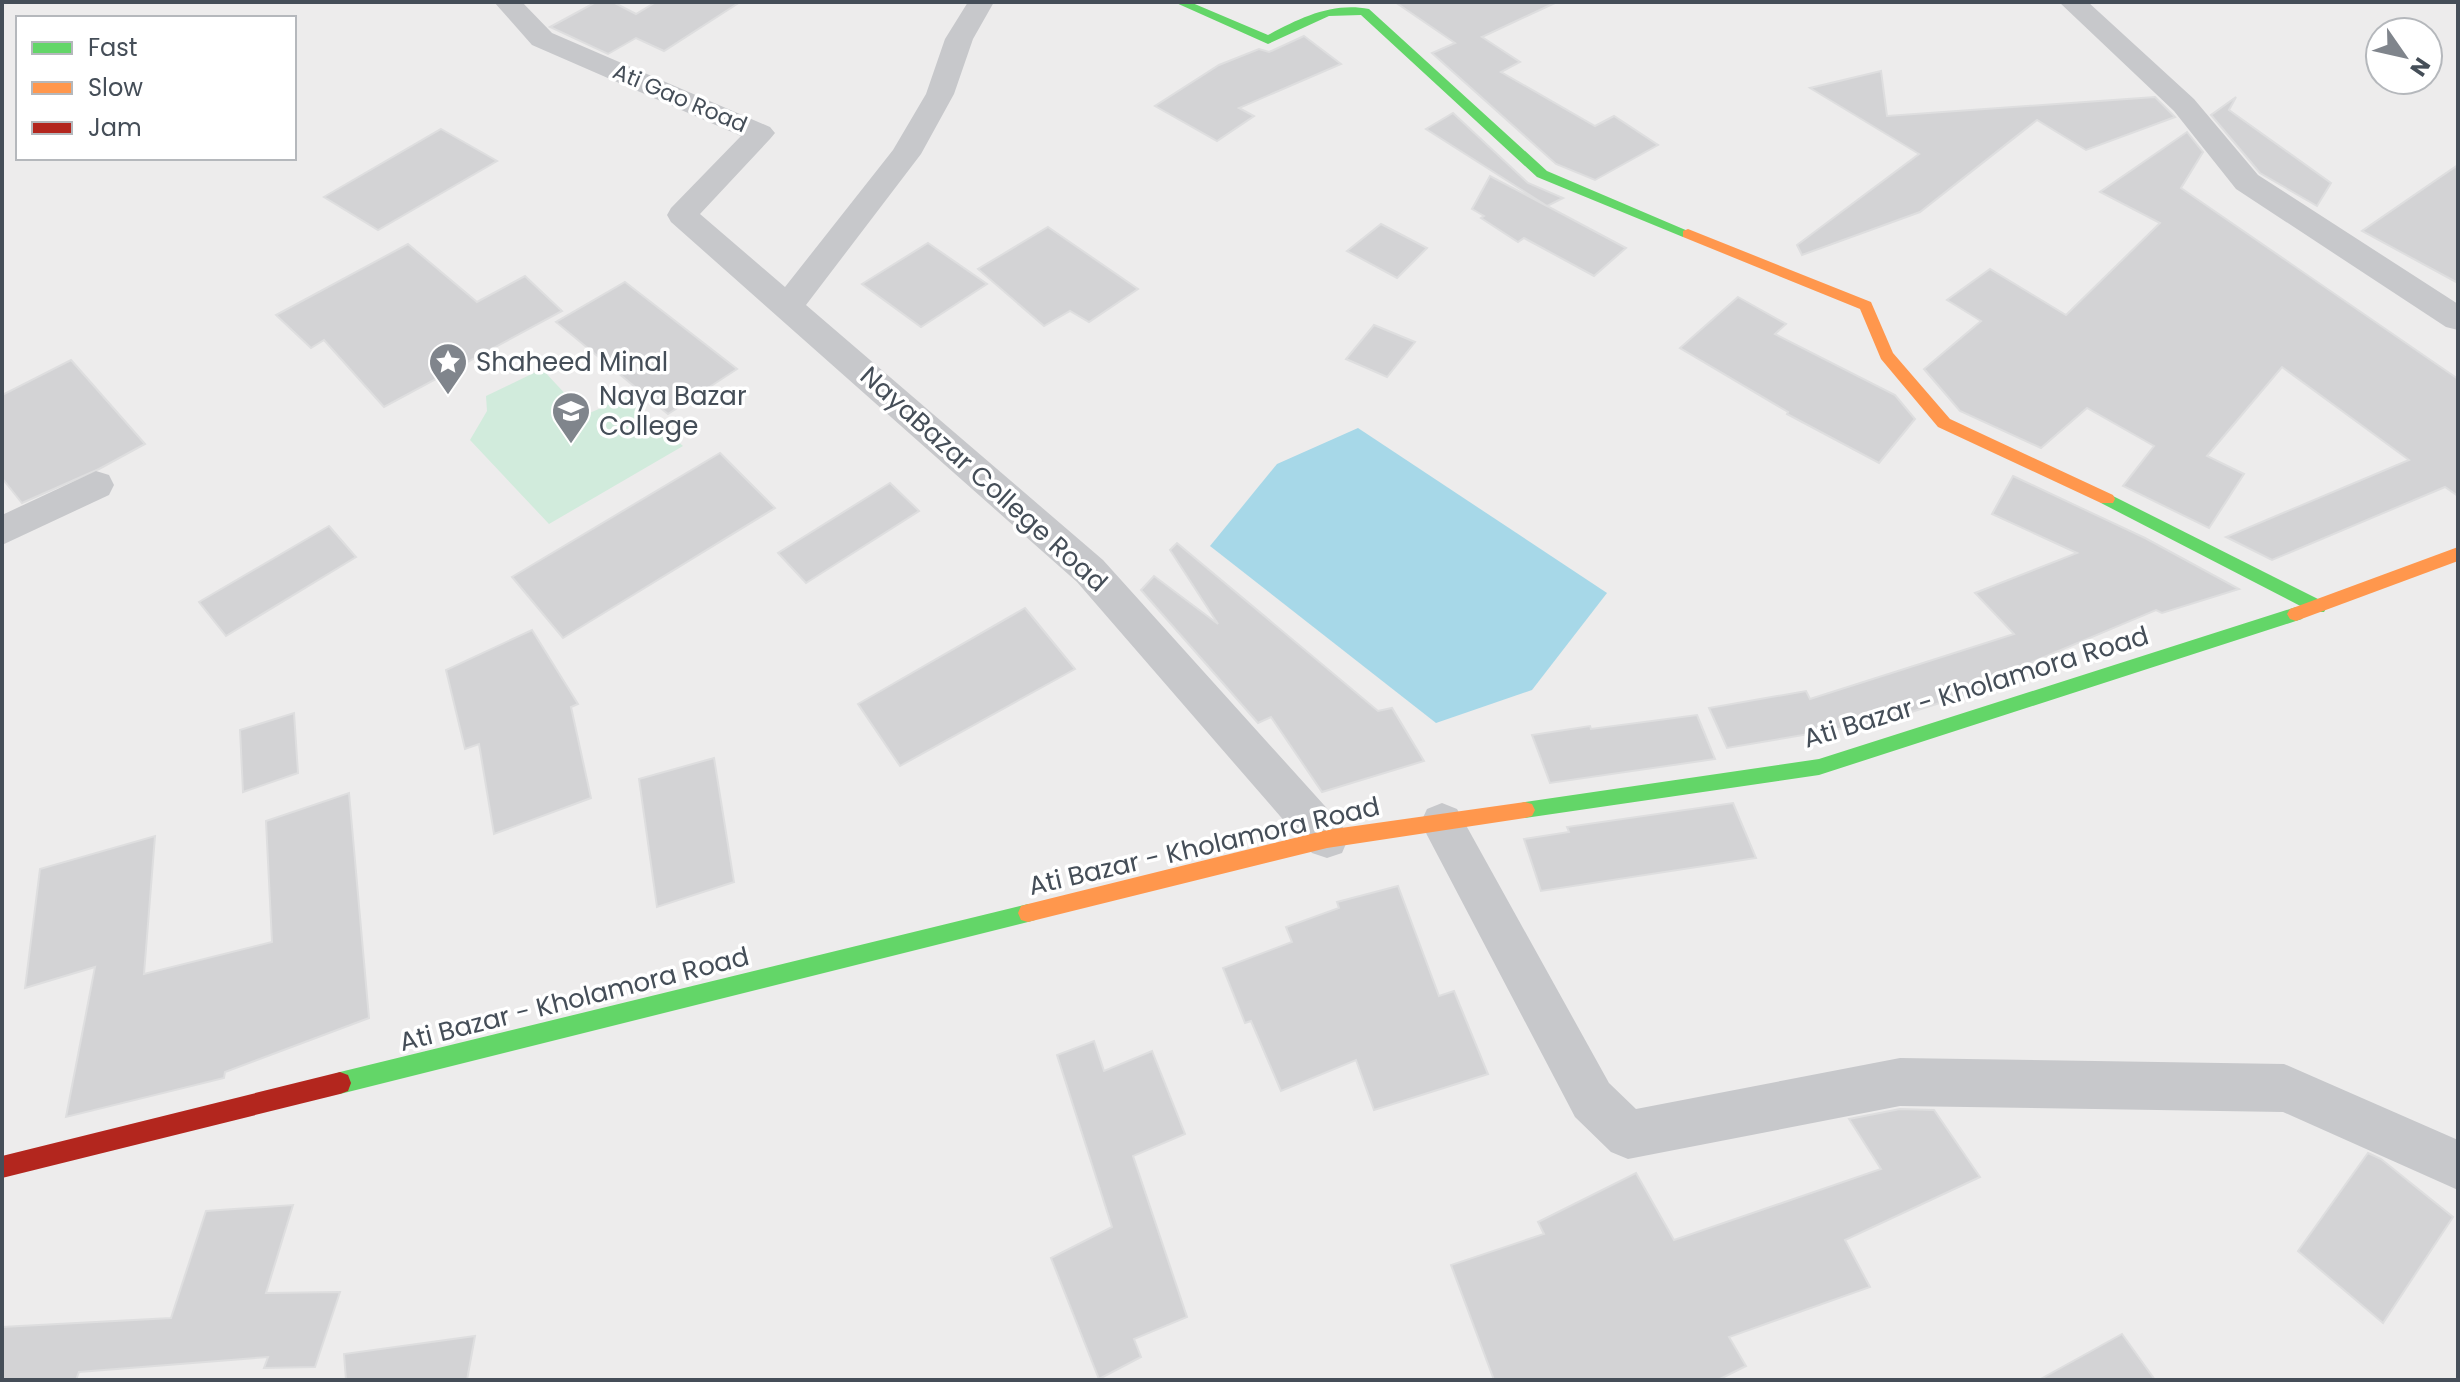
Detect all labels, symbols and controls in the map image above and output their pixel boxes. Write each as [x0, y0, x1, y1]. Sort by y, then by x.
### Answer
legend [16, 16, 296, 160]
north arrow [2364, 16, 2444, 96]
text: Fast [88, 31, 138, 64]
text: N [2403, 51, 2438, 82]
street label: Ati Gao Road [608, 56, 752, 140]
text: Slow [88, 71, 143, 104]
text: Jam [88, 111, 142, 144]
place icon: Shaheed Minal [427, 341, 469, 396]
place label: Shaheed Minal [476, 344, 668, 380]
street label: NayaBazar College Road [852, 358, 1116, 600]
place label: Naya Bazar College [599, 378, 747, 444]
school or university icon: Naya Bazar College [550, 390, 592, 445]
street label: Ati Bazar - Kholamora Road [1799, 617, 2153, 757]
street label: Ati Bazar - Kholamora Road [1025, 788, 1383, 904]
street label: Ati Bazar - Kholamora Road [395, 938, 753, 1060]

